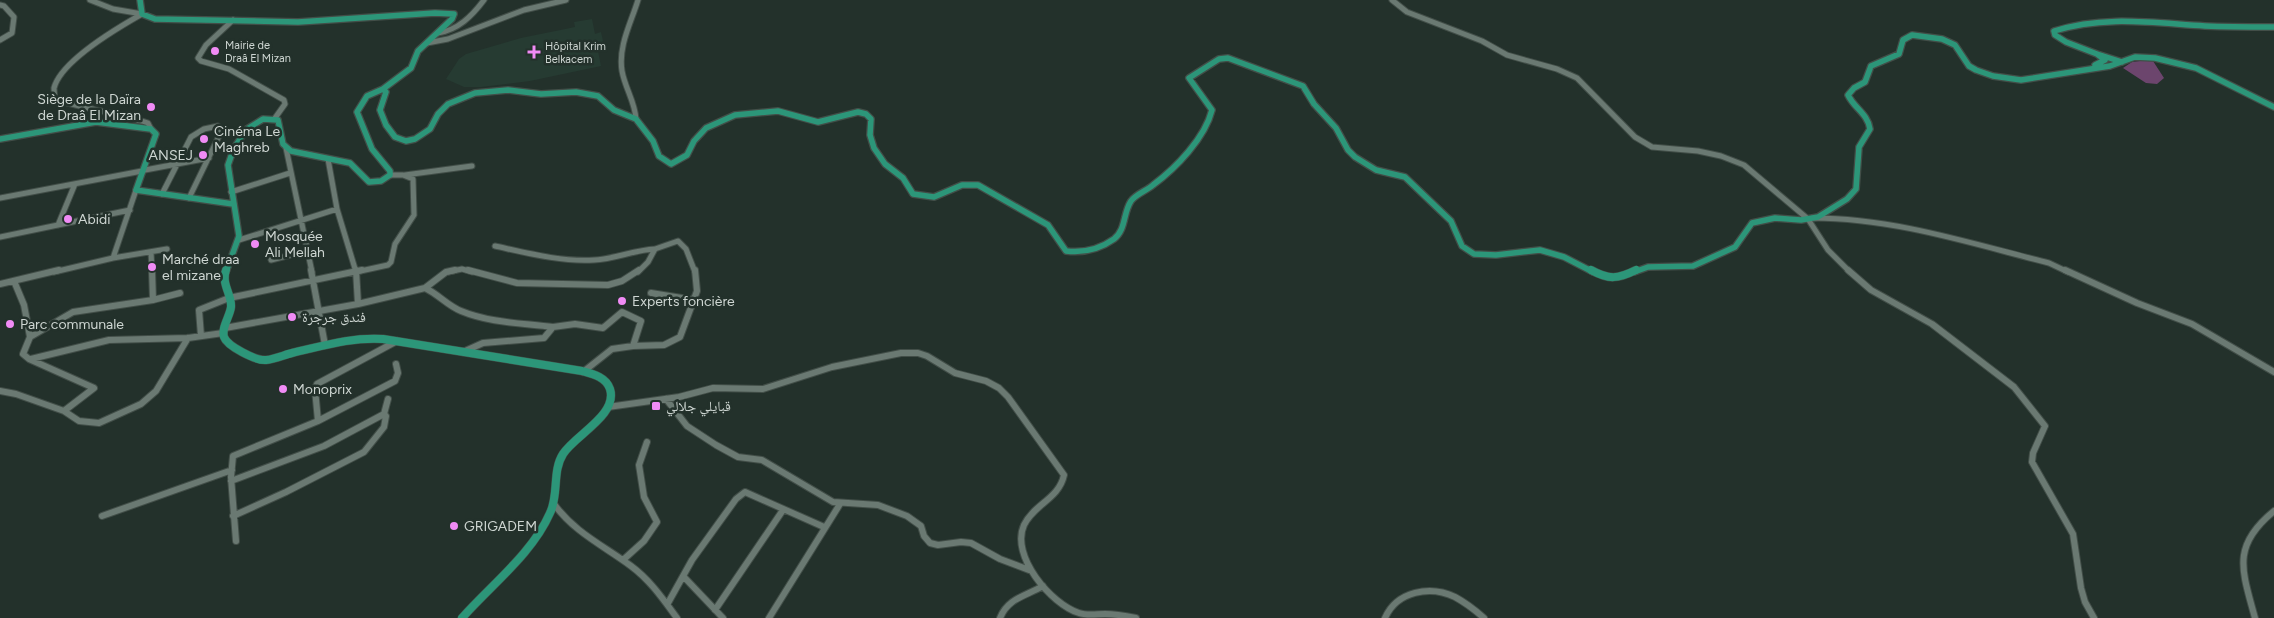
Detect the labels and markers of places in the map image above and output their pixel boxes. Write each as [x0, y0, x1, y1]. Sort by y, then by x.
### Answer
place label: Mairie de Draâ El Mizan [225, 39, 291, 65]
place label: Hôpital Krim Belkacem [545, 40, 606, 66]
marker: Mairie de Draâ El Mizan [209, 45, 221, 57]
marker: Hôpital Krim Belkacem [527, 45, 541, 59]
place label: Siège de la Daïra de Draâ El Mizan [37, 91, 141, 124]
marker: Siège de la Daïra de Draâ El Mizan [145, 101, 157, 113]
place label: Cinéma Le Maghreb [214, 123, 281, 156]
marker: Cinéma Le Maghreb [198, 133, 210, 145]
place label: ANSEJ [149, 147, 193, 164]
marker: ANSEJ [197, 149, 209, 161]
place label: Abidi [78, 211, 110, 228]
marker: Abidi [62, 213, 74, 225]
place label: Mosquée Ali Mellah [265, 228, 325, 261]
marker: Mosquée Ali Mellah [249, 238, 261, 250]
place label: Marché draa el mizane [162, 251, 239, 284]
marker: Marché draa el mizane [146, 261, 158, 273]
place label: Experts foncière [632, 293, 735, 310]
marker: Experts foncière [616, 295, 628, 307]
place label: فندق جرجرة [302, 309, 366, 326]
marker: فندق جرجرة [286, 311, 298, 323]
place label: Parc communale [20, 316, 124, 333]
marker: Parc communale [4, 318, 16, 330]
place label: Monoprix [293, 381, 352, 398]
marker: Monoprix [277, 383, 289, 395]
place label: قبايلي جلالي [666, 398, 731, 417]
marker: قبايلي جلالي [650, 400, 662, 412]
place label: GRIGADEM [464, 518, 537, 535]
marker: GRIGADEM [448, 520, 460, 532]

